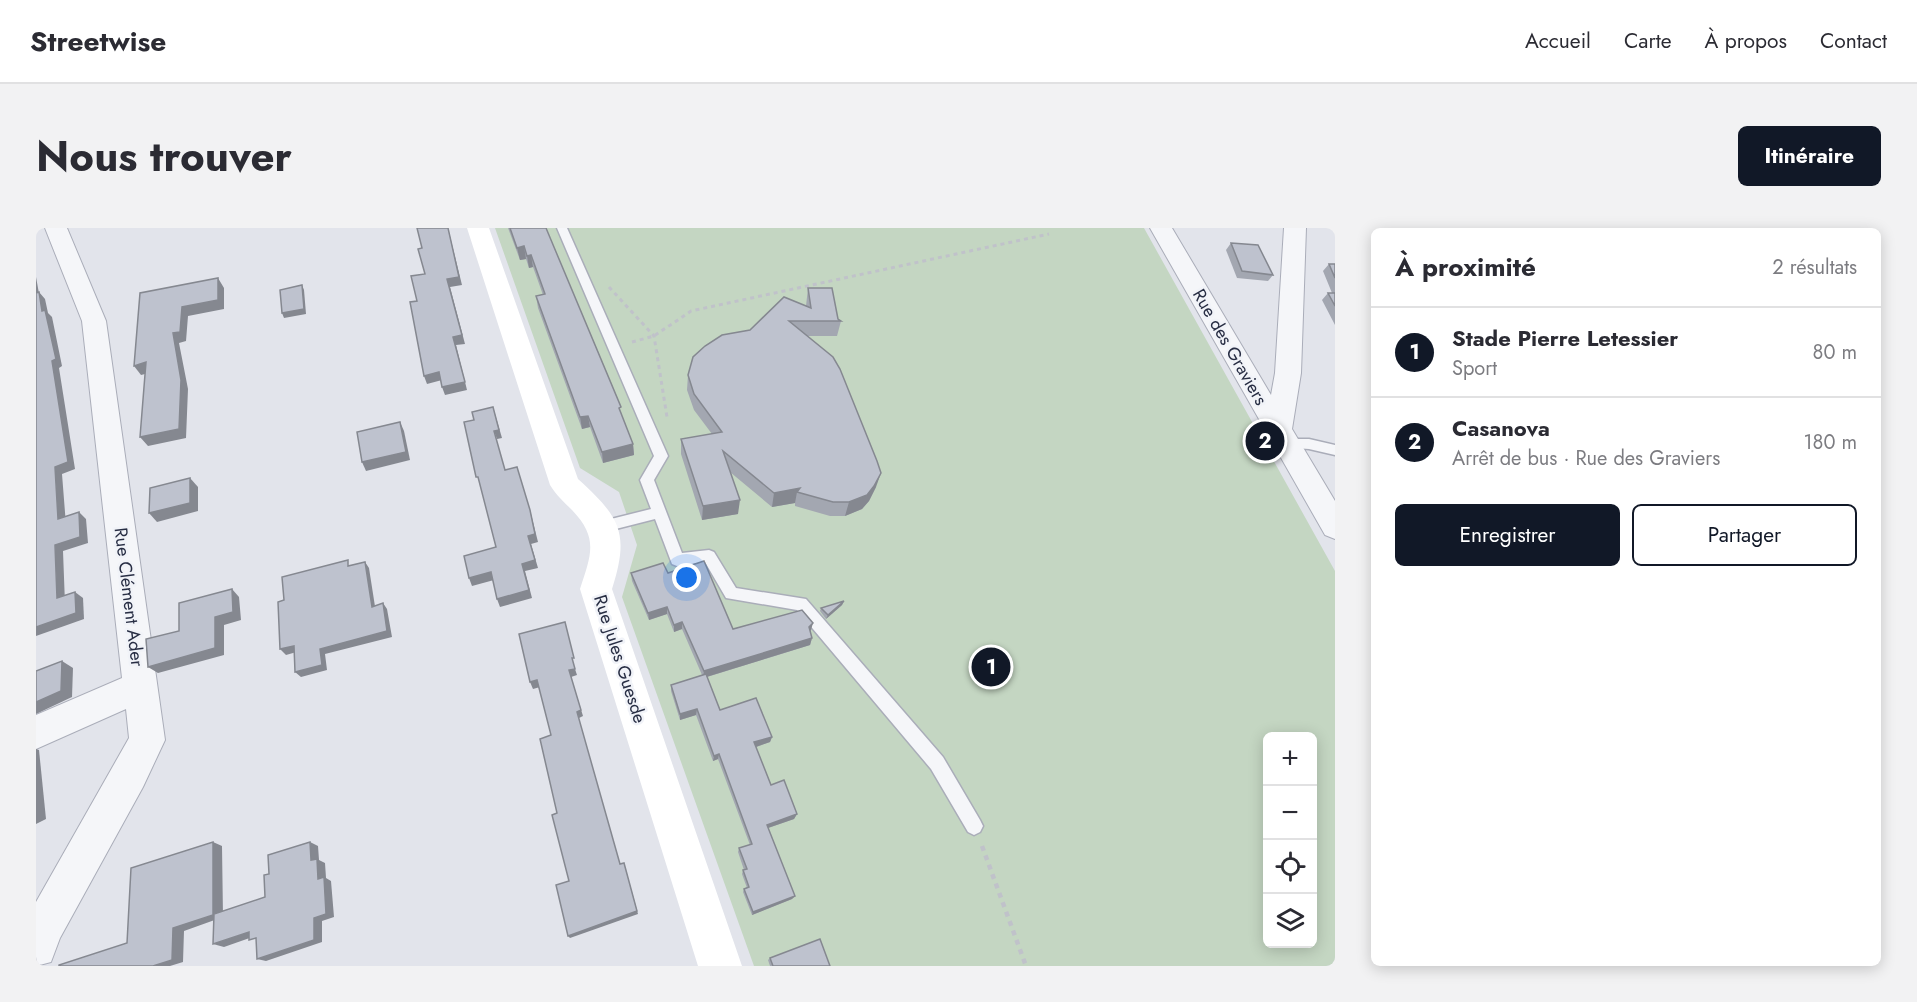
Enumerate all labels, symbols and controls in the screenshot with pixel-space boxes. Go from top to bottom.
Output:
text: Streetwise [30,21,166,62]
text: Accueil [1525,26,1591,56]
text: Carte [1624,26,1672,56]
text: À propos [1705,26,1787,56]
text: Contact [1820,26,1887,56]
text: Nous trouver [36,126,292,187]
button: Itinéraire [1738,126,1881,186]
text: À proximité [1395,248,1536,286]
text: 2 résultats [1772,253,1857,282]
street label: Rue des Graviers [1186,284,1274,410]
text: Stade Pierre Letessier [1452,322,1678,354]
text: 1 [1409,338,1420,367]
text: 80 m [1812,338,1857,367]
text: Sport [1452,354,1497,383]
text: Casanova [1452,412,1550,444]
pin: 2 [1246,418,1284,464]
text: 2 [1408,428,1421,457]
text: 180 m [1803,428,1857,457]
text: Arrêt de bus · Rue des Graviers [1452,444,1720,473]
button: Enregistrer [1395,504,1620,566]
button: Partager [1632,504,1857,566]
street label: Rue Clément Ader [108,526,151,669]
your location [672,563,701,592]
street label: Rue Jules Guesde [587,591,653,727]
pin: 1 [972,644,1010,690]
map controls [1263,732,1317,948]
button: + [1263,732,1317,786]
button: − [1263,786,1317,840]
button: locate [1263,840,1317,894]
button: layers [1263,894,1317,948]

